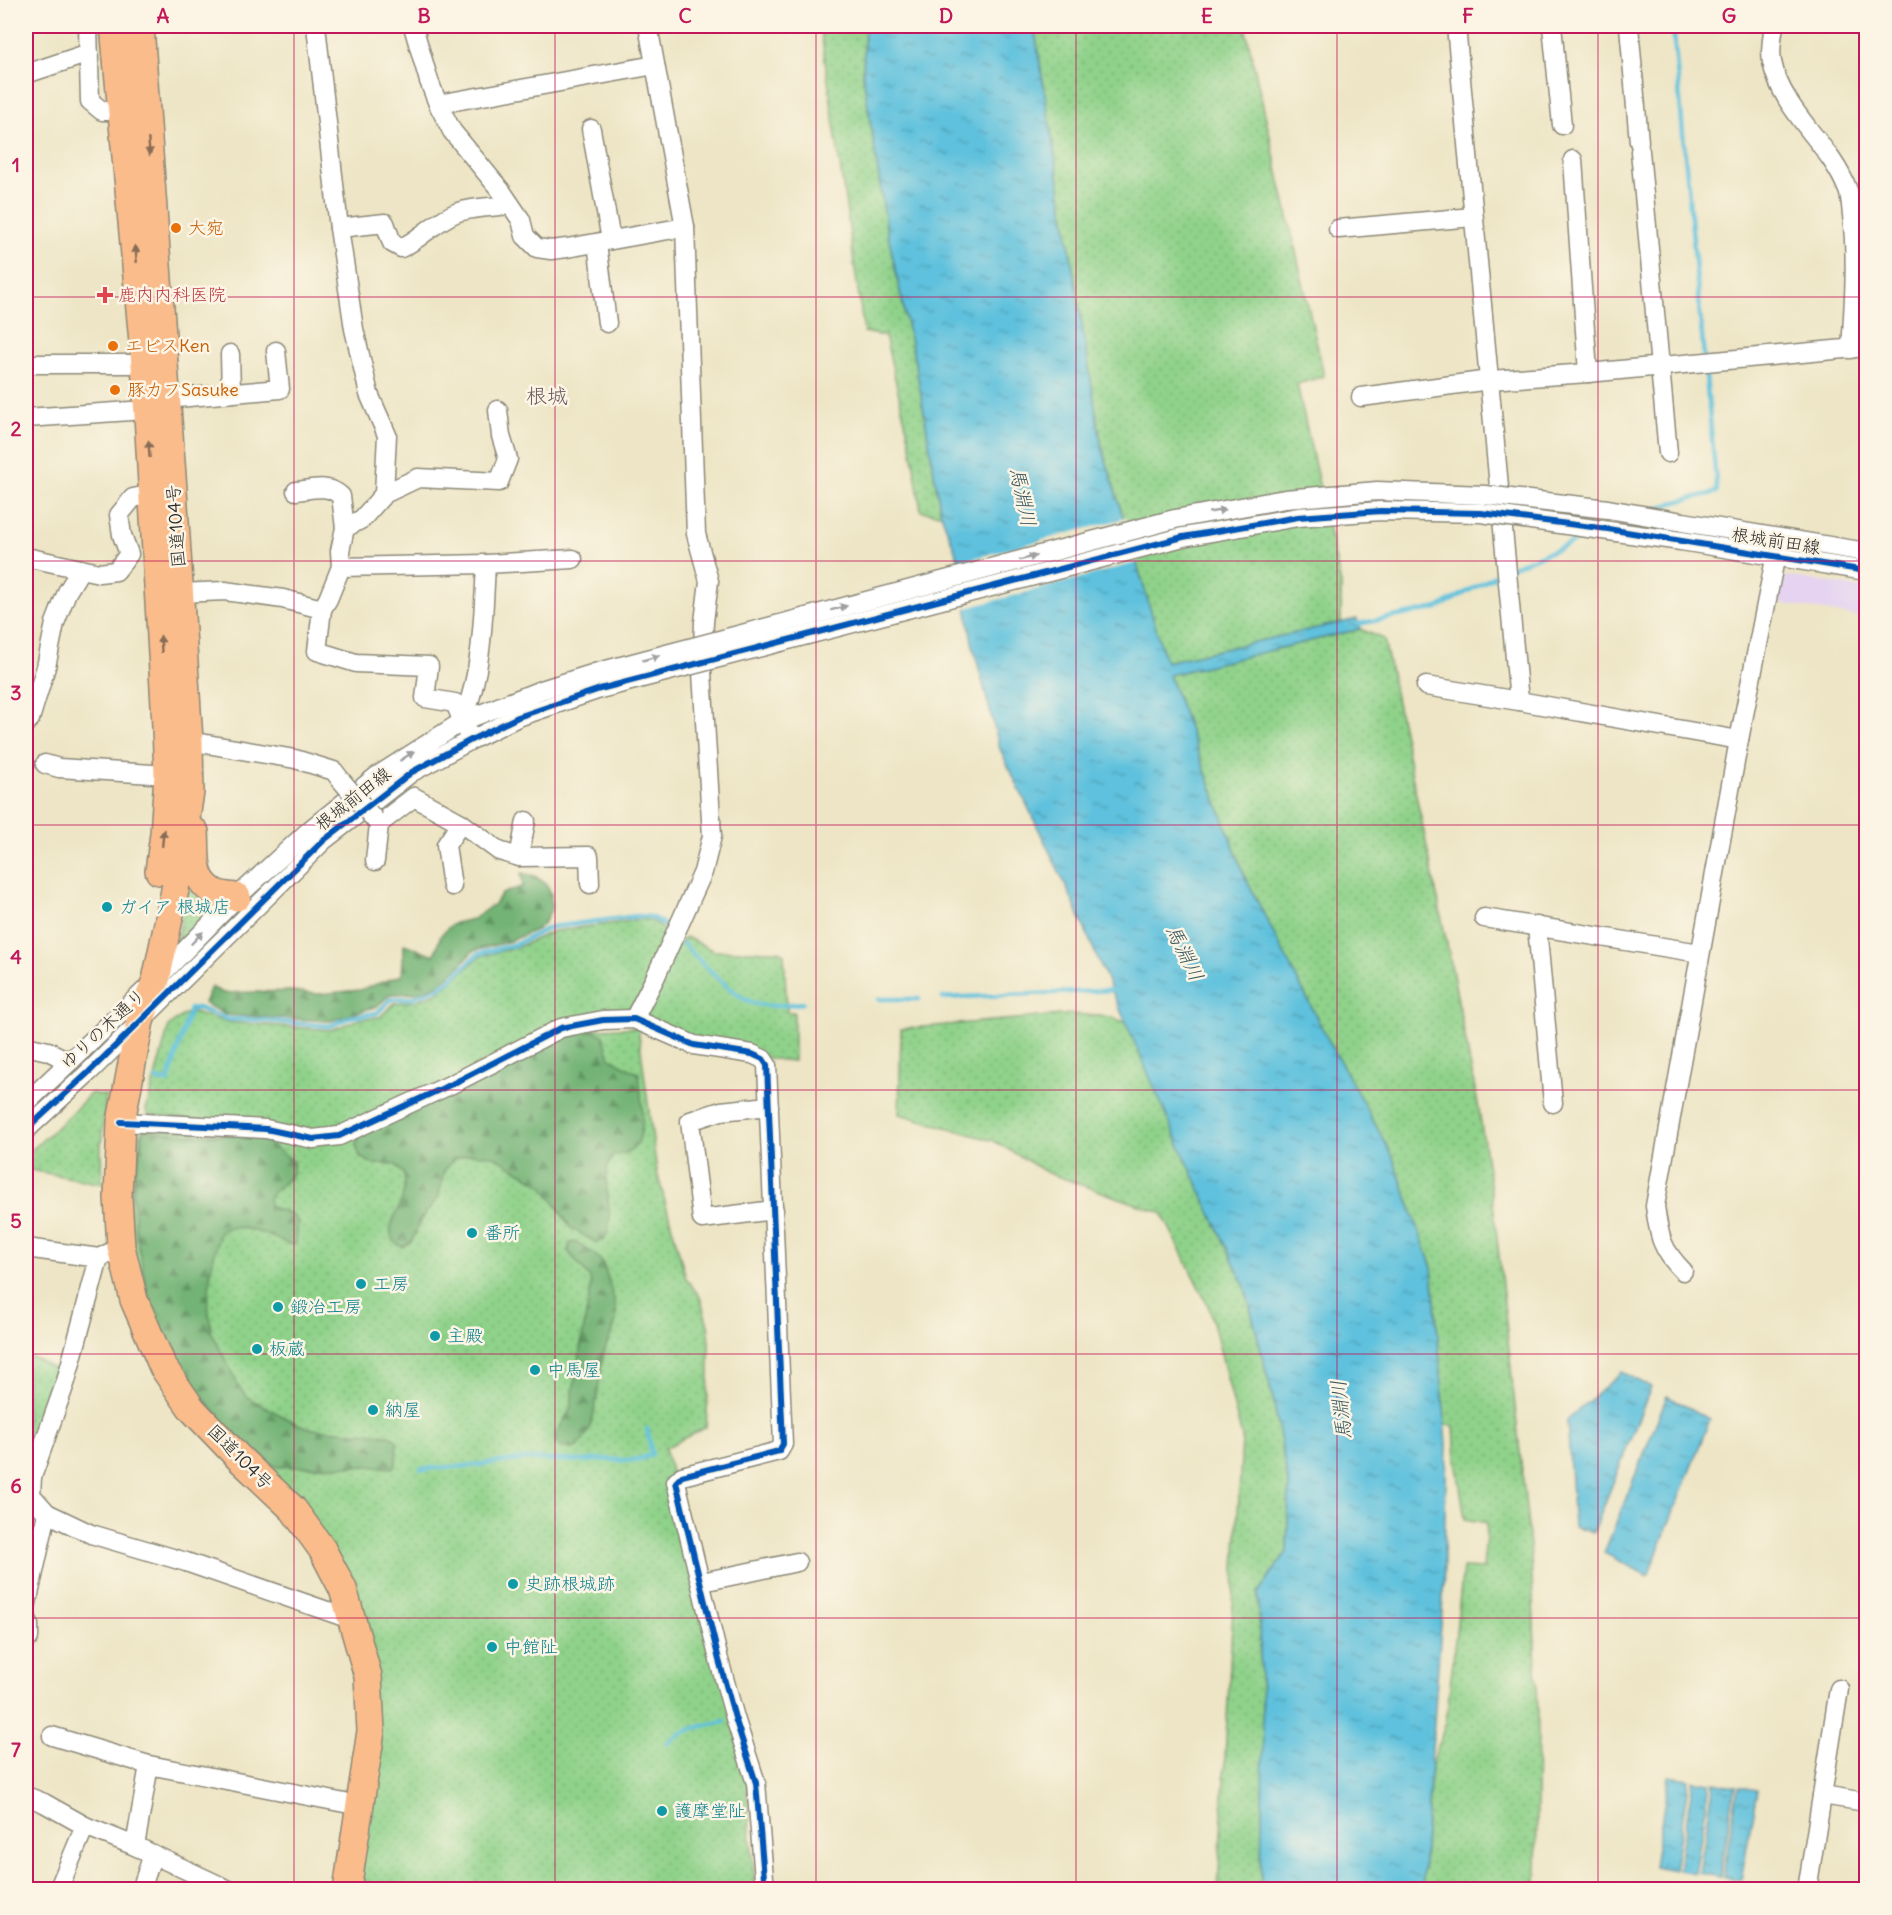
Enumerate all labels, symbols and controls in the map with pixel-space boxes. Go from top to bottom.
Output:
text: A [157,3,170,28]
text: B [417,3,431,28]
text: C [678,3,692,28]
text: D [939,3,953,28]
text: E [1201,3,1213,28]
text: F [1462,3,1474,28]
text: G [1722,3,1736,28]
one-way arrow [144,137,154,156]
text: 1 [12,152,20,177]
place label: 大宛 [188,216,224,239]
marker: 大宛 [169,221,183,235]
one-way arrow [131,245,141,264]
place label: 鹿内内科医院 [118,283,226,306]
marker: 鹿内内科医院 [96,286,114,304]
place label: エビスKen [125,334,210,357]
marker: エビスKen [106,339,120,353]
place label: 豚カフSasuke [127,378,239,401]
district label: 根城 [526,382,568,409]
marker: 豚カフSasuke [108,383,122,397]
text: 2 [11,416,22,441]
one-way arrow [144,439,154,458]
water label: 馬淵川 [1005,465,1042,529]
street label: 国道104号 [161,484,190,568]
one-way arrow [1208,506,1227,515]
street label: 根城前田線 [1730,522,1822,559]
one-way arrow [1019,553,1037,563]
one-way arrow [830,602,848,612]
one-way arrow [157,634,166,653]
one-way arrow [642,653,660,662]
text: 3 [10,680,22,705]
one-way arrow [399,751,416,762]
street label: 根城前田線 [310,762,395,835]
one-way arrow [159,829,168,848]
place label: ガイア 根城店 [119,895,231,918]
marker: ガイア 根城店 [100,900,114,914]
water label: 馬淵川 [1161,920,1210,985]
one-way arrow [189,932,203,946]
text: 4 [10,944,22,969]
street label: ゆりの木通り [55,983,150,1074]
text: 5 [10,1208,22,1233]
place label: 番所 [484,1221,520,1244]
marker: 番所 [465,1226,479,1240]
place label: 工房 [373,1272,409,1295]
marker: 工房 [354,1277,368,1291]
place label: 鍛冶工房 [290,1295,362,1318]
marker: 鍛冶工房 [271,1300,285,1314]
place label: 主殿 [447,1324,483,1347]
marker: 主殿 [428,1329,442,1343]
place label: 板蔵 [269,1337,305,1360]
marker: 板蔵 [250,1342,264,1356]
place label: 中馬屋 [547,1358,601,1381]
marker: 中馬屋 [528,1363,542,1377]
water label: 馬淵川 [1325,1379,1356,1441]
place label: 納屋 [385,1398,421,1421]
marker: 納屋 [366,1403,380,1417]
street label: 国道104号 [203,1419,278,1494]
text: 6 [10,1473,22,1498]
place label: 史跡根城跡 [525,1572,615,1595]
marker: 史跡根城跡 [506,1577,520,1591]
place label: 中館阯 [504,1635,558,1658]
marker: 中館阯 [485,1640,499,1654]
text: 7 [11,1737,21,1762]
place label: 護摩堂阯 [674,1799,746,1822]
marker: 護摩堂阯 [655,1804,669,1818]

